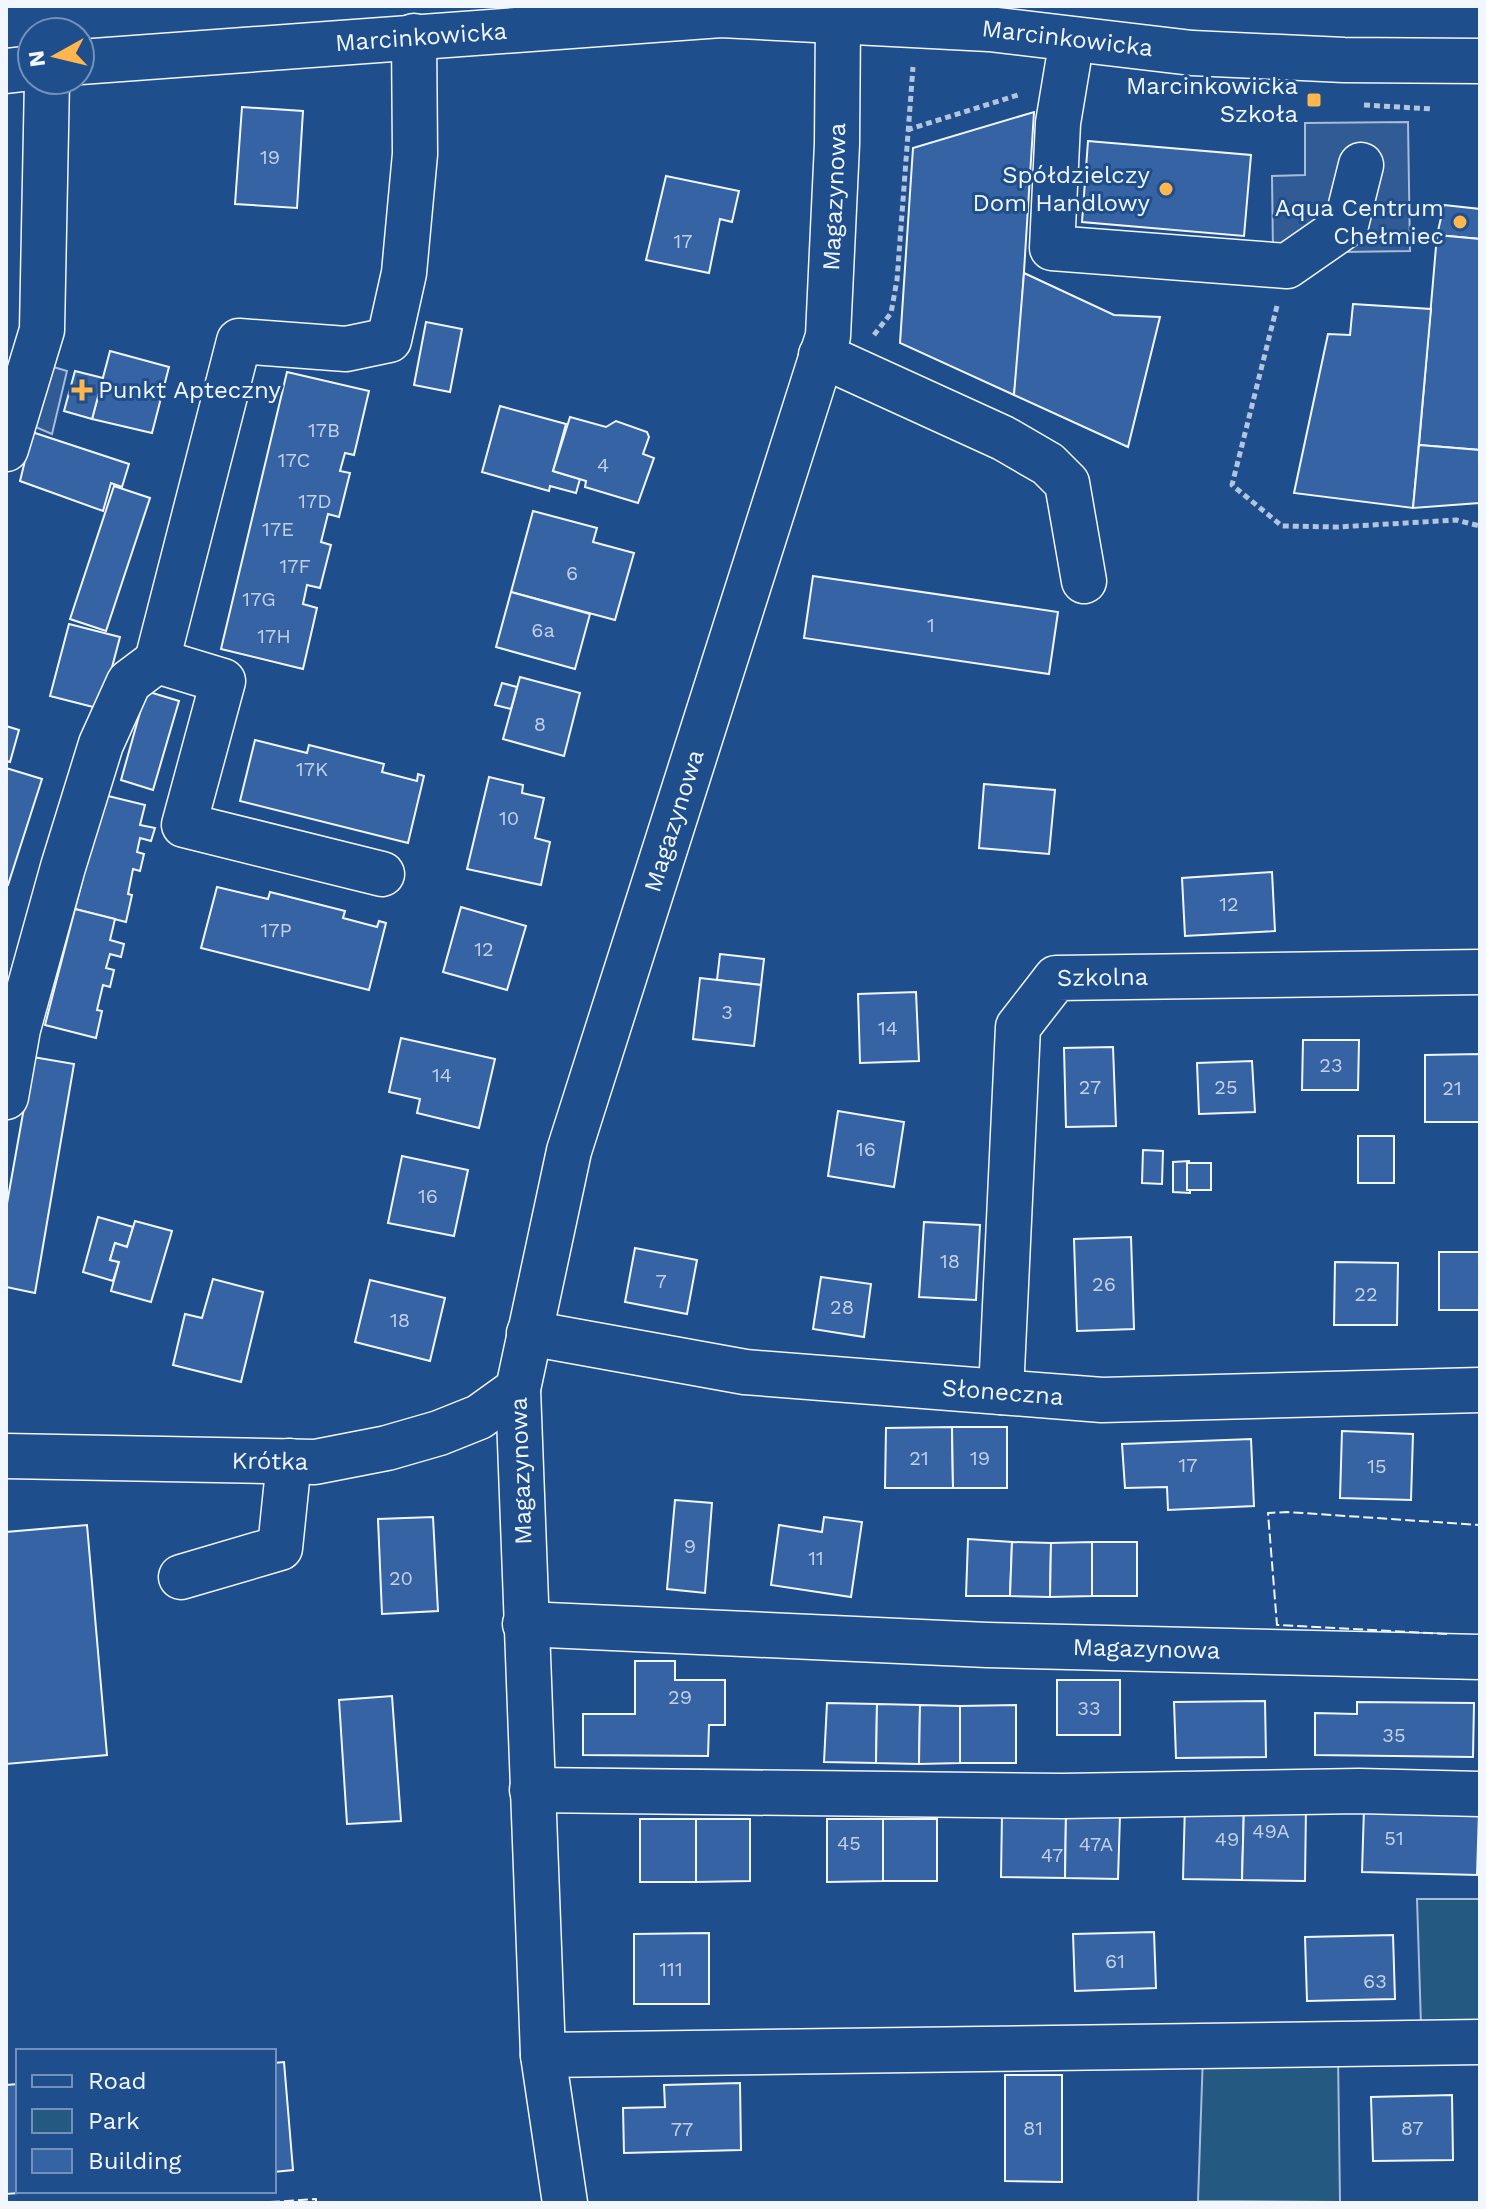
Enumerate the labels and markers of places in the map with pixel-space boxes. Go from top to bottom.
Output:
place label: Marcinkowicka Szkoła [1126,72,1298,128]
marker: Marcinkowicka Szkoła [1305,91,1323,109]
place label: Spółdzielczy Dom Handlowy [972,161,1151,217]
marker: Spółdzielczy Dom Handlowy [1157,180,1175,198]
place label: Aqua Centrum Chełmiec [1275,194,1444,250]
marker: Aqua Centrum Chełmiec [1451,213,1469,231]
place label: Punkt Apteczny [98,376,282,404]
marker: Punkt Apteczny [73,381,91,399]

